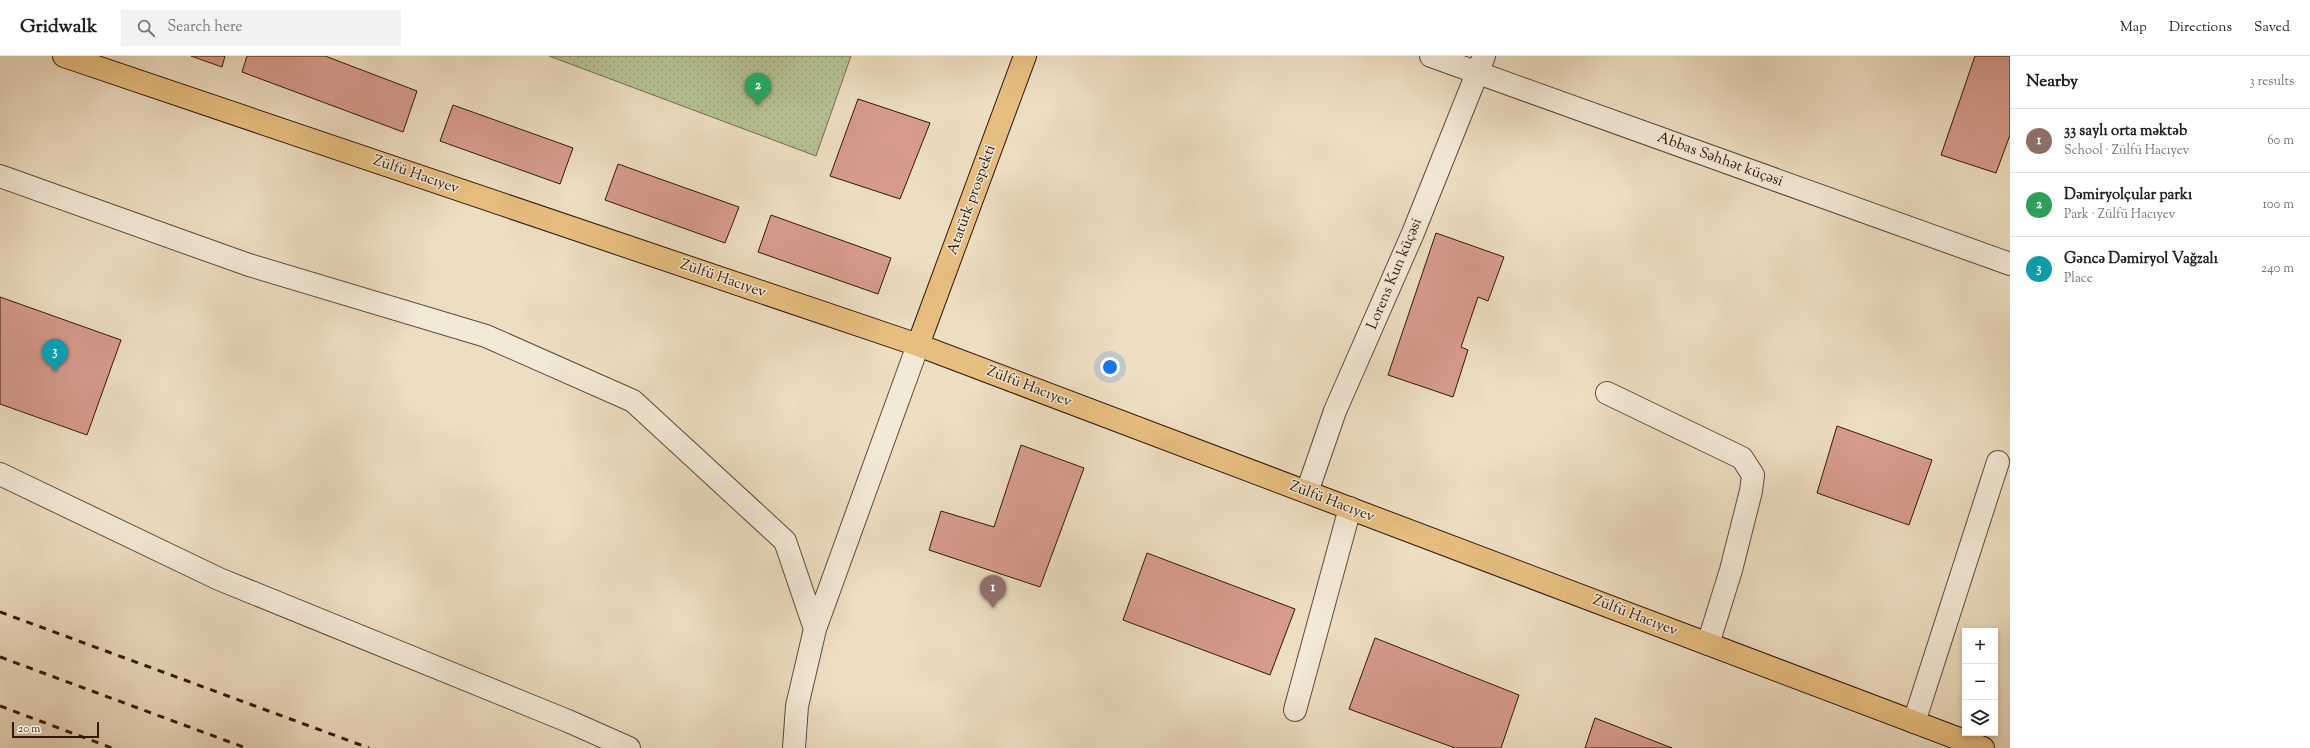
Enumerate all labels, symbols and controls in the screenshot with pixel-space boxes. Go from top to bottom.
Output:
search box [121,10,401,46]
text: Gridwalk [20,14,97,41]
icon: search [135,17,157,39]
text: Search here [167,17,243,38]
text: Map [2120,18,2147,38]
text: Directions [2169,18,2232,38]
text: Saved [2254,18,2290,38]
text: Nearby [2026,70,2078,94]
pin: 2 [745,73,771,106]
text: 3 results [2249,73,2294,91]
text: 33 saylı orta məktəb [2064,121,2187,142]
street label: Abbas Səhhət küçəsi [1654,127,1786,193]
text: 1 [2037,132,2041,150]
text: 60 m [2267,132,2294,150]
street label: Atatürk prospekti [942,142,1002,258]
text: School · Zülfü Hacıyev [2064,142,2189,160]
street label: Zülfü Hacıyev [370,150,462,200]
text: Dəmiryolçular parkı [2064,185,2192,206]
text: 2 [2036,196,2042,214]
text: 100 m [2262,196,2294,214]
text: Park · Zülfü Hacıyev [2064,206,2175,224]
street label: Lorens Kun küçəsi [1362,215,1428,333]
text: Gəncə Dəmiryol Vağzalı [2064,249,2218,270]
street label: Zülfü Hacıyev [677,254,769,304]
text: 3 [2036,260,2042,278]
text: 240 m [2261,260,2294,278]
text: Place [2064,270,2093,288]
pin: 3 [42,339,68,372]
your location [1100,357,1120,377]
street label: Zülfü Hacıyev [983,361,1075,413]
street label: Zülfü Hacıyev [1286,476,1378,528]
pin: 1 [980,575,1006,608]
street label: Zülfü Hacıyev [1589,590,1681,642]
map controls [1962,628,1998,736]
button: + [1962,628,1998,664]
button: − [1962,664,1998,700]
button: layers [1962,700,1998,736]
scale bar [12,720,99,739]
text: 20 m [18,721,40,737]

